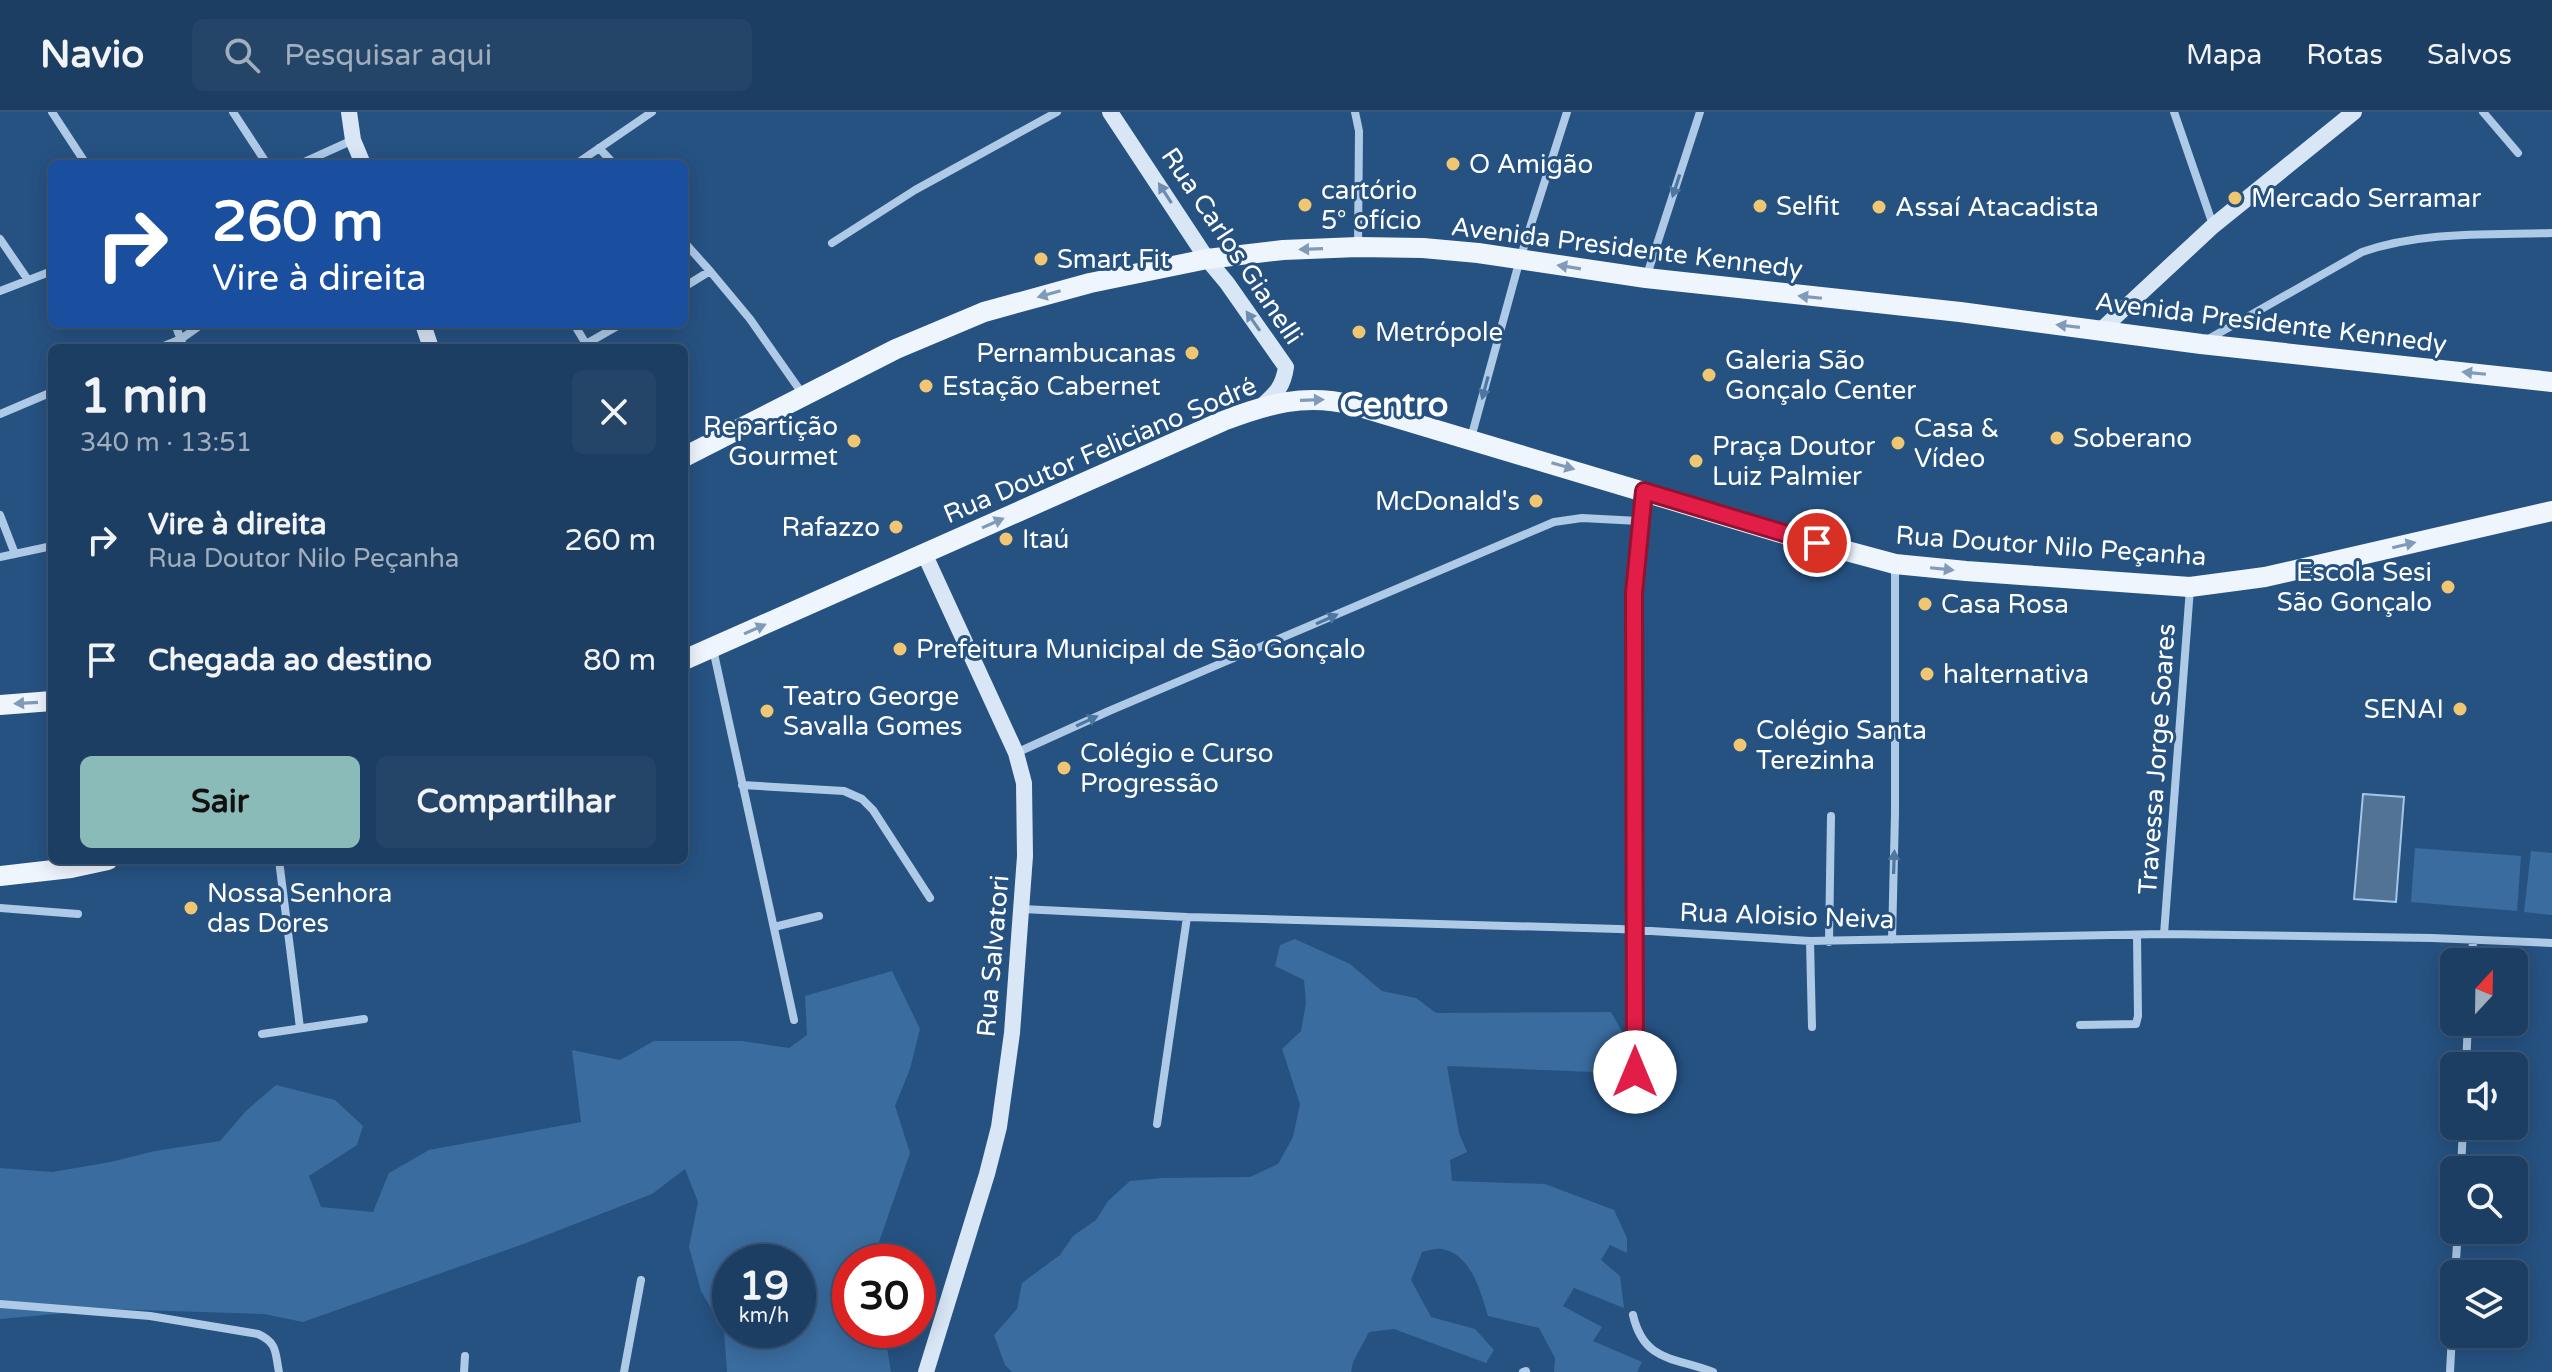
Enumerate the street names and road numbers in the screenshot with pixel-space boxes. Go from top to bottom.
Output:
street label: Rua Carlos Gianelli [1155,142,1309,350]
street label: Avenida Presidente Kennedy [1449,211,1805,285]
street label: Avenida Presidente Kennedy [2093,286,2449,360]
street label: Rua Doutor Feliciano Sodré [939,370,1261,530]
street label: Rua Doutor Nilo Peçanha [1895,520,2207,572]
street label: Travessa Jorge Soares [2132,622,2182,896]
street label: Rua Salvatori [970,874,1016,1038]
street label: Rua Aloisio Neiva [1679,897,1895,935]

